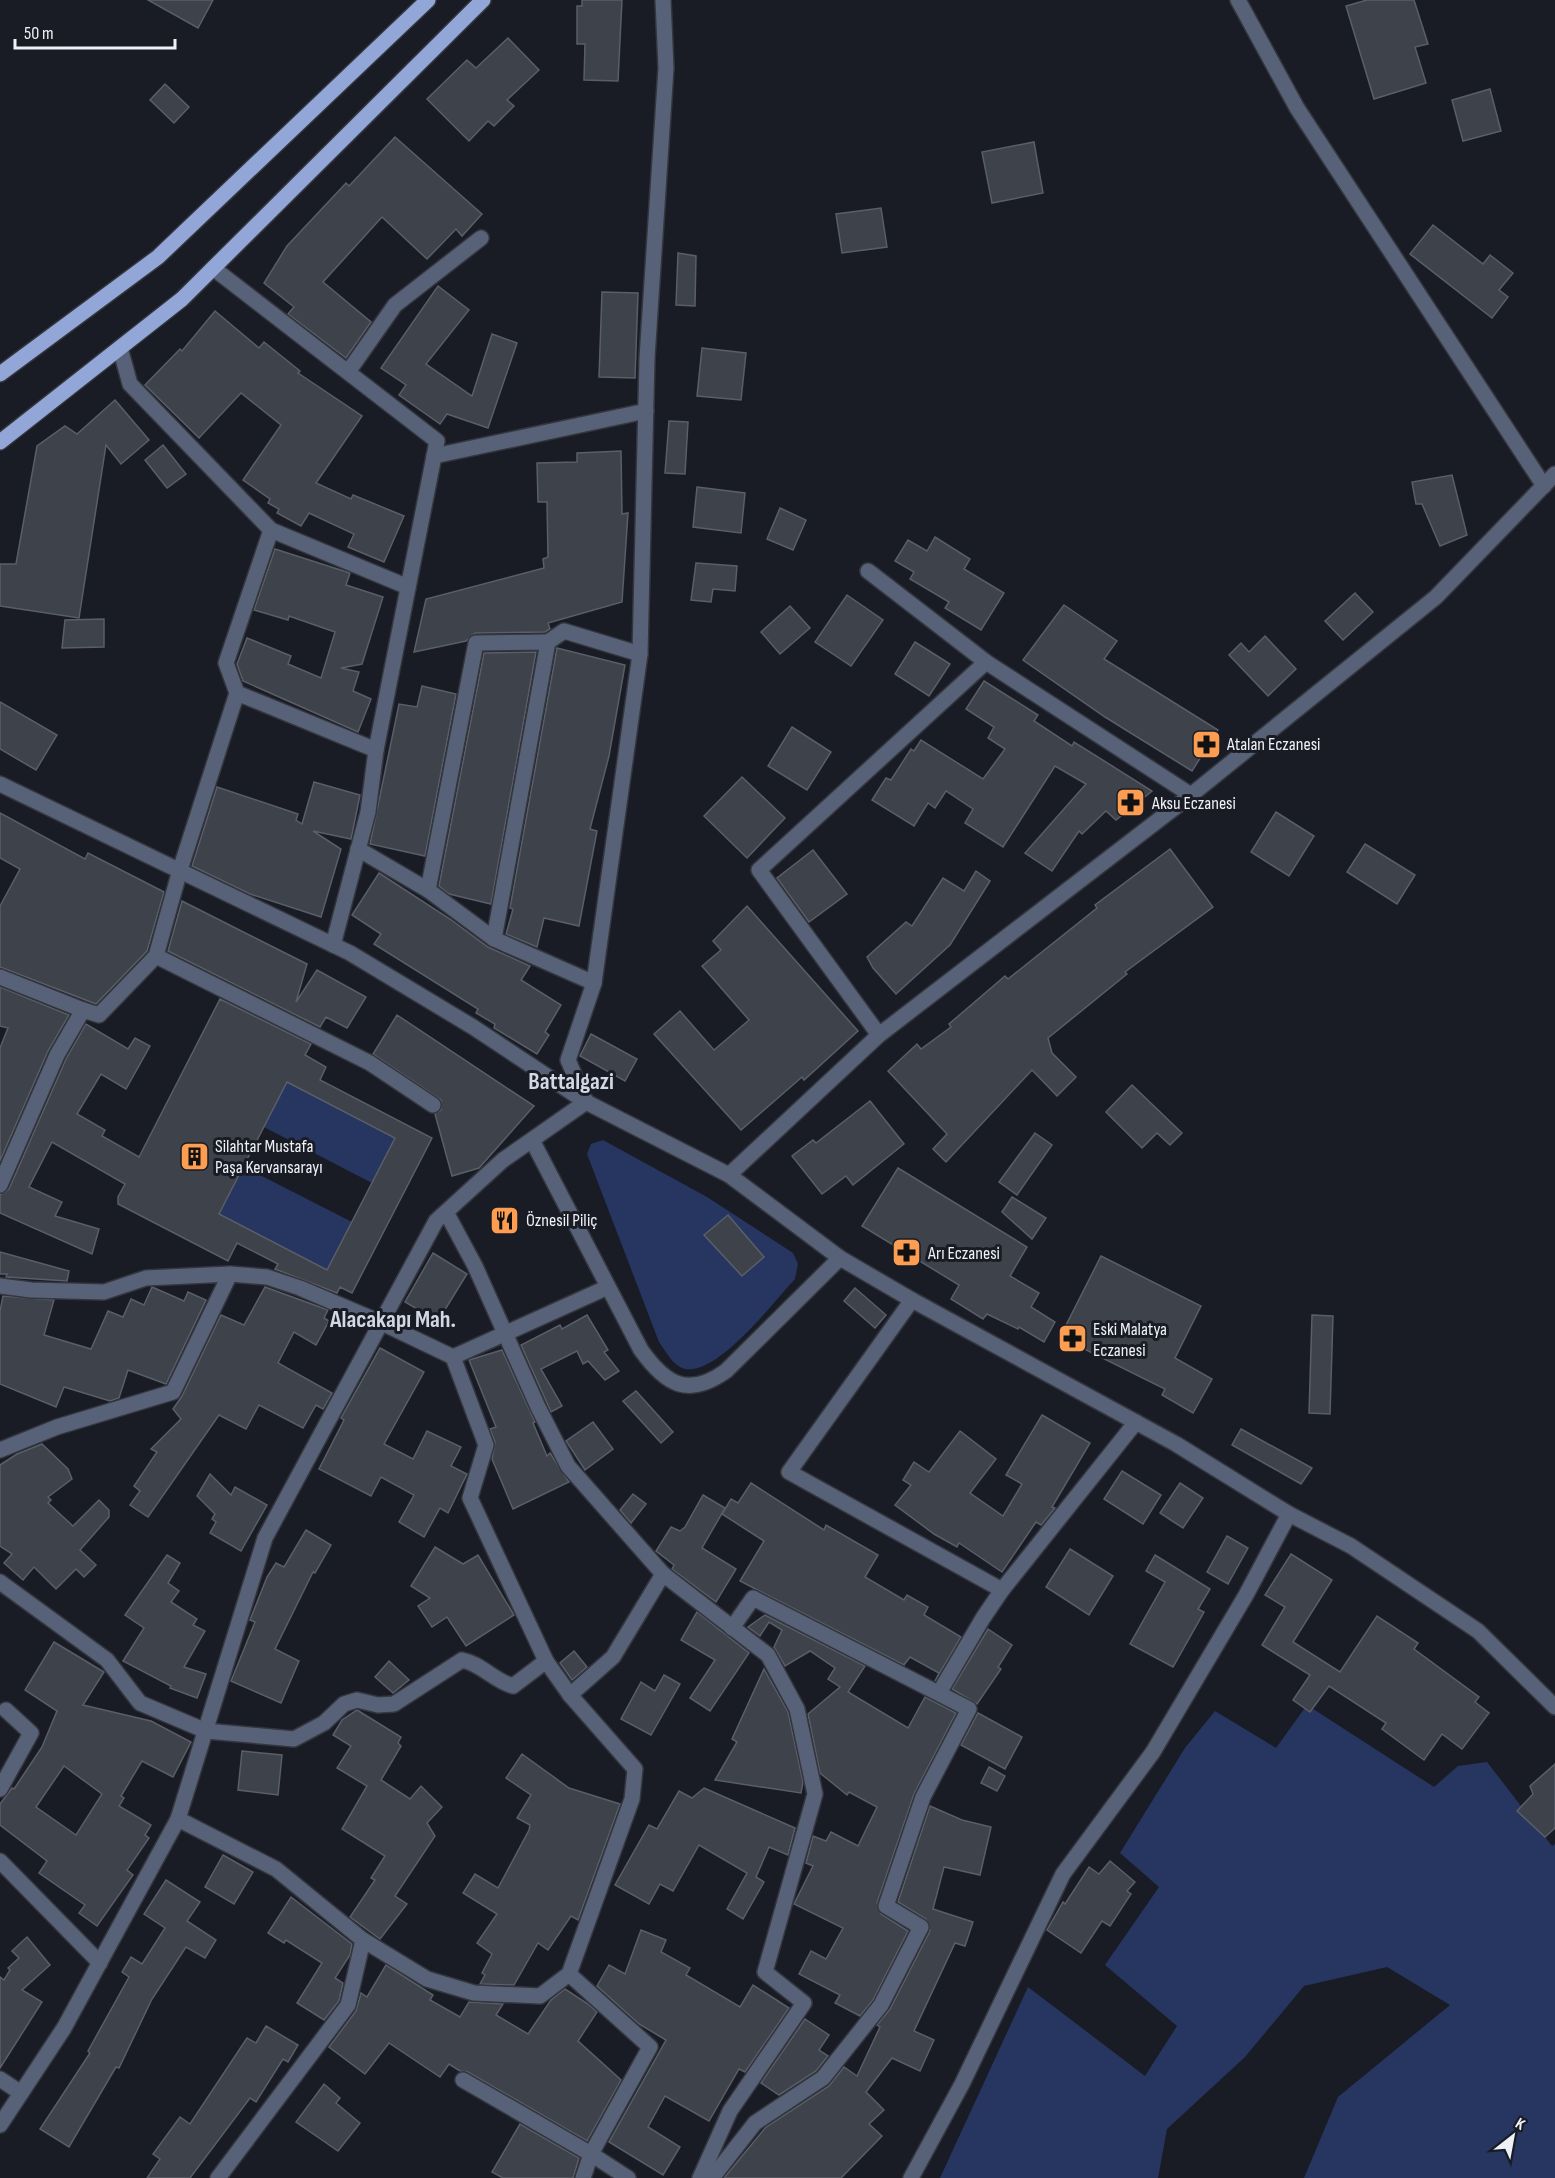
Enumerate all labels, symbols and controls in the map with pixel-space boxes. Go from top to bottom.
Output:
scale bar [15,12,176,50]
text: 50 m [24,23,54,44]
pharmacy icon: Atalan Eczanesi [1190,728,1222,760]
place label: Atalan Eczanesi [1226,734,1320,755]
pharmacy icon: Aksu Eczanesi [1115,787,1147,819]
place label: Aksu Eczanesi [1151,793,1236,814]
district label: Battalgazi [528,1067,614,1096]
place label: Silahtar Mustafa Paşa Kervansarayı [215,1136,322,1178]
building icon: Silahtar Mustafa Paşa Kervansarayı [178,1140,210,1172]
restaurant icon: Öznesil Piliç [489,1204,521,1236]
place label: Öznesil Piliç [526,1210,598,1231]
pharmacy icon: Arı Eczanesi [891,1237,923,1269]
place label: Arı Eczanesi [927,1243,1000,1264]
district label: Alacakapı Mah. [329,1305,456,1334]
place label: Eski Malatya Eczanesi [1093,1319,1167,1361]
pharmacy icon: Eski Malatya Eczanesi [1056,1323,1088,1355]
north arrow [1483,2106,1543,2166]
text: K [1512,2114,1528,2135]

